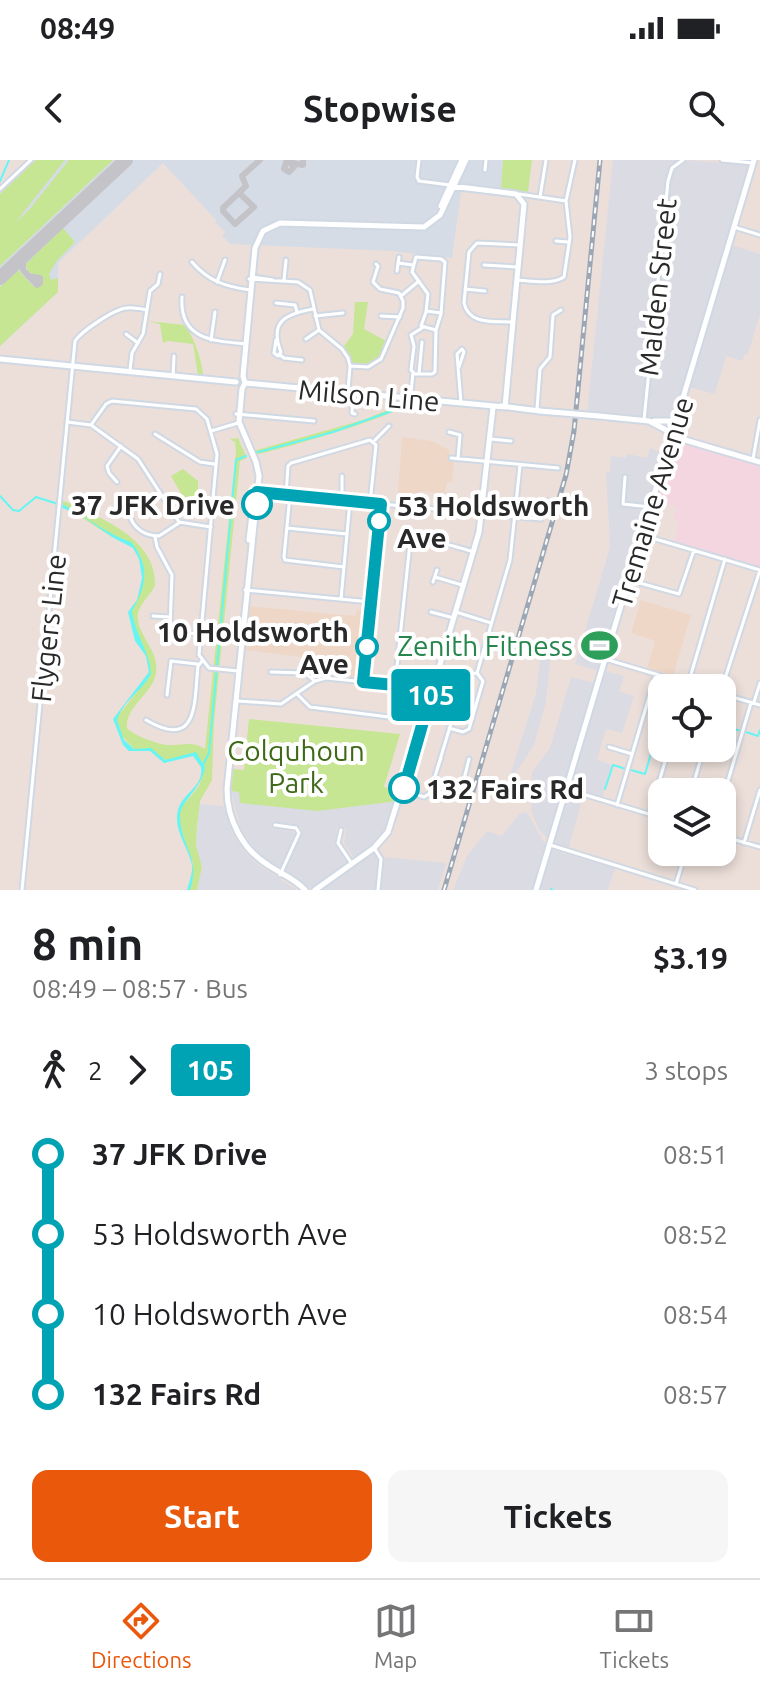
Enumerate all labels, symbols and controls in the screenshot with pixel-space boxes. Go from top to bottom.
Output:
text: 08:49 [40,11,115,45]
icon: back [32,86,76,130]
icon: search [684,86,728,130]
text: Stopwise [303,88,457,129]
street label: Malden Street [632,197,682,377]
street label: Milson Line [297,373,441,417]
street label: Tremaine Avenue [605,393,699,611]
place label: 37 JFK Drive [71,489,235,520]
marker: 37 JFK Drive [242,489,272,519]
place label: 53 Holdsworth Ave [397,490,589,553]
marker: 53 Holdsworth Ave [368,510,390,532]
street label: Flygers Line [25,552,71,704]
place label: 10 Holdsworth Ave [157,616,349,679]
sports icon: Zenith Fitness [580,626,618,664]
place label: Zenith Fitness [397,630,573,661]
marker: 10 Holdsworth Ave [356,636,378,658]
line badge: 105 [385,669,477,721]
map controls [648,674,736,866]
button: locate [648,674,736,762]
text: 105 [407,679,455,710]
park label: Colquhoun Park [227,735,365,798]
marker: 132 Fairs Rd [389,773,419,803]
place label: 132 Fairs Rd [426,773,584,804]
button: layers [648,778,736,866]
text: 8 min [32,919,143,968]
text: $3.19 [653,941,728,975]
text: 08:49 – 08:57 · Bus [32,974,248,1003]
icon: walk [32,1048,76,1092]
icon: forward [115,1048,159,1092]
text: 105 [187,1054,234,1085]
text: 2 [88,1056,103,1085]
text: 3 stops [644,1056,728,1085]
text: 37 JFK Drive [92,1137,268,1171]
text: 08:51 [663,1140,728,1169]
text: 53 Holdsworth Ave [92,1217,348,1251]
text: 08:52 [663,1220,728,1249]
text: 10 Holdsworth Ave [92,1297,348,1331]
text: 08:54 [663,1300,728,1329]
text: 132 Fairs Rd [92,1377,261,1411]
text: 08:57 [663,1380,728,1409]
button: Start [32,1470,372,1562]
button: Tickets [388,1470,728,1562]
tab: Directions [91,1599,192,1672]
tab: Map [374,1599,418,1672]
tab: Tickets [600,1599,669,1672]

